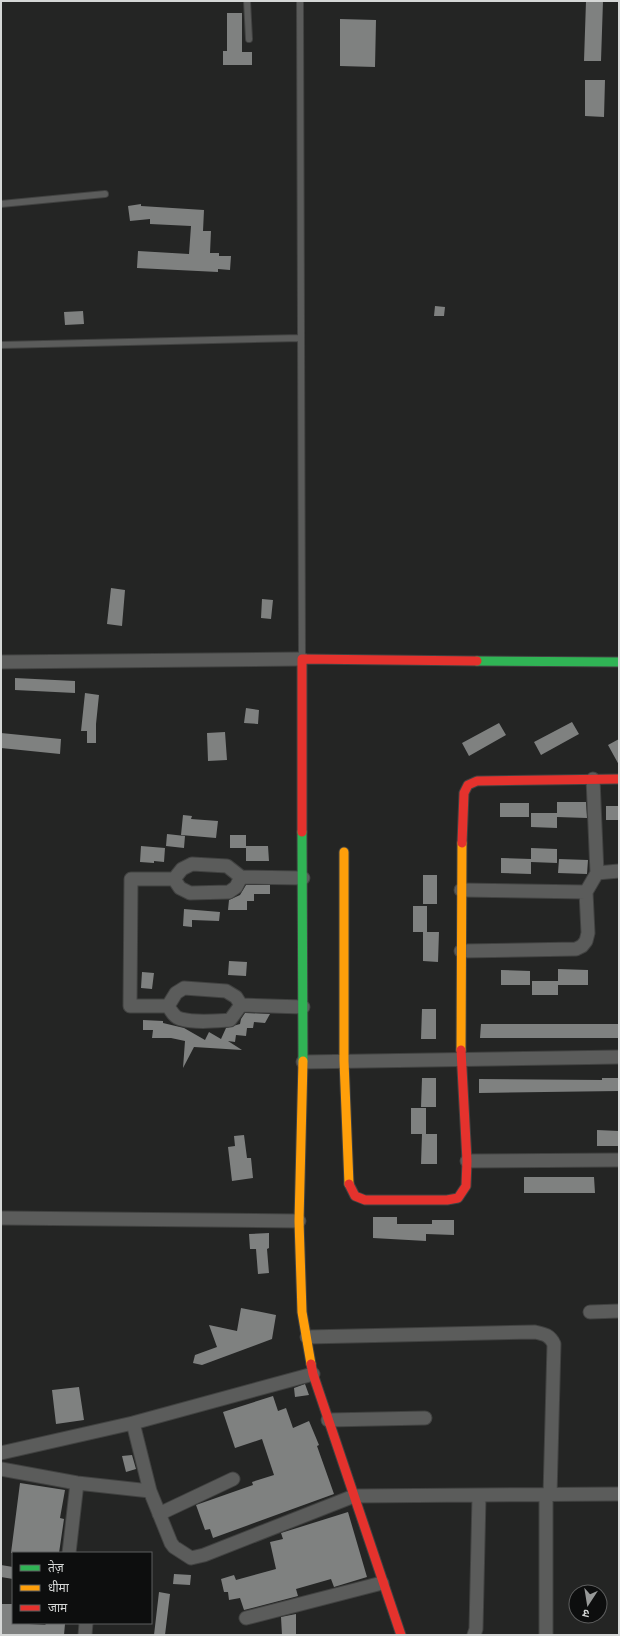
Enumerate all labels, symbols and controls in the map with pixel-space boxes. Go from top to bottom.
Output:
legend [12,1552,152,1624]
text: तेज़ [48,1559,65,1576]
text: धीमा [48,1579,70,1596]
north arrow [568,1584,608,1624]
text: जाम [48,1599,68,1616]
text: उ [581,1606,591,1622]

